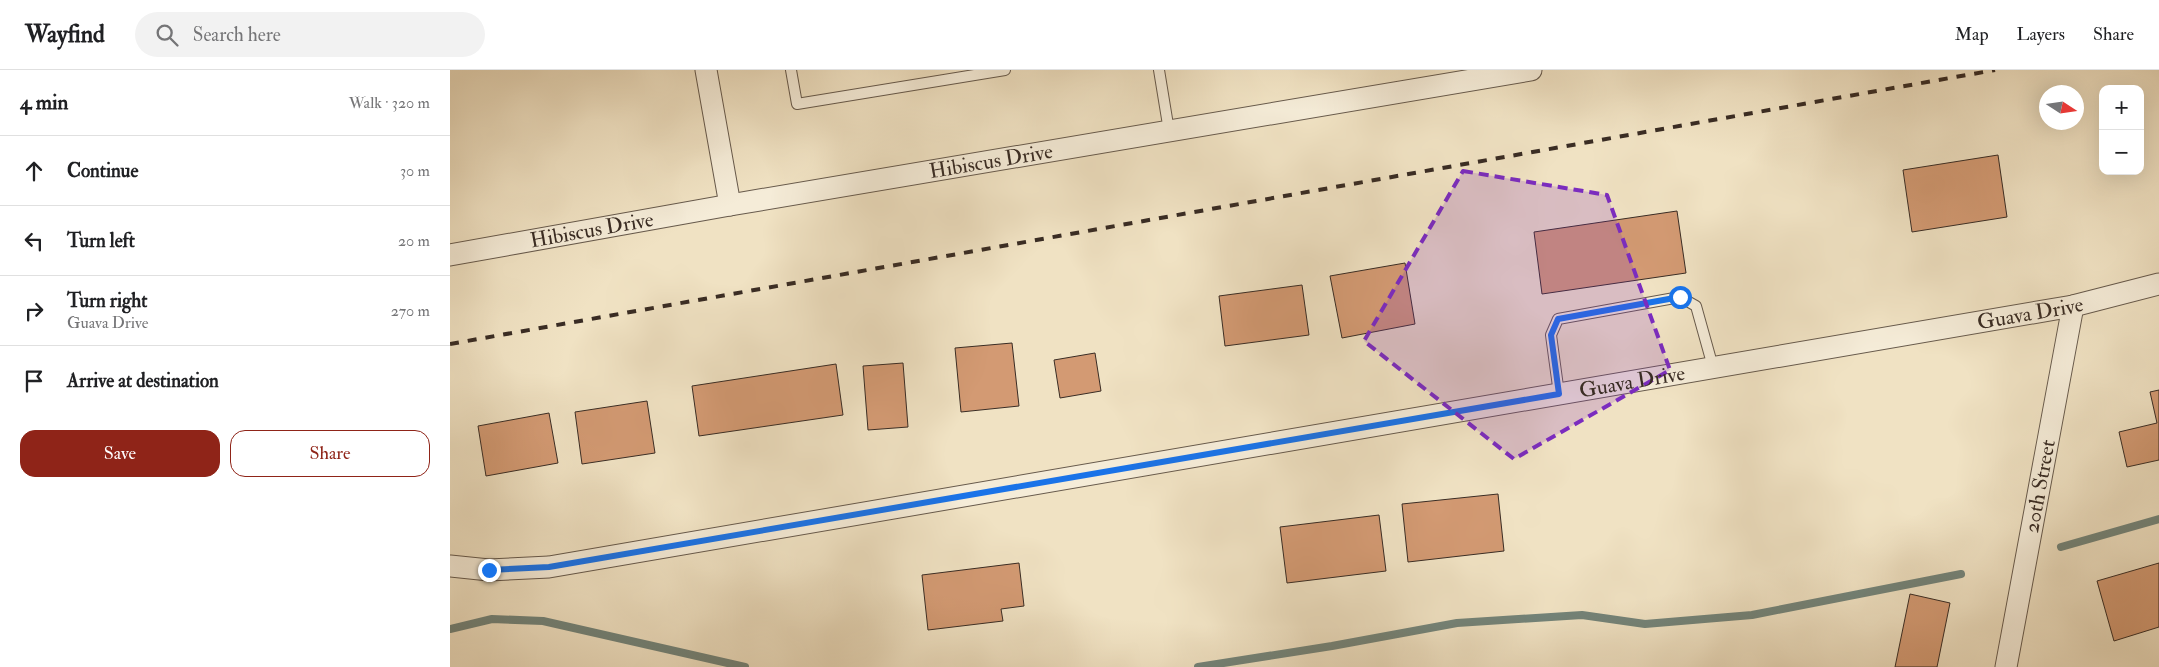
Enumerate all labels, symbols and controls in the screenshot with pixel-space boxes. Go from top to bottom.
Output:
search box [135,12,485,57]
text: Wayfind [25,19,105,50]
icon: search [153,21,181,49]
text: Search here [193,23,281,47]
text: Map [1955,23,1989,46]
text: Layers [2017,23,2065,46]
text: Share [2093,23,2134,46]
north arrow [2039,85,2084,130]
map controls [2099,85,2144,175]
button: + [2099,85,2144,130]
text: 4 min [20,89,68,116]
text: Walk · 320 m [349,93,430,113]
button: − [2099,130,2144,175]
street label: Hibiscus Drive [927,138,1055,185]
icon: ahead [20,157,48,185]
text: Continue [67,159,138,183]
text: 30 m [400,161,430,181]
street label: Hibiscus Drive [528,206,656,254]
icon: left [20,227,48,255]
text: Turn left [67,229,135,253]
text: 20 m [398,231,430,251]
route start [1669,286,1692,309]
text: Turn right [67,289,147,313]
street label: Guava Drive [1975,291,2086,336]
icon: right [20,297,48,325]
text: 270 m [391,301,430,321]
text: Guava Drive [67,313,148,333]
street label: Guava Drive [1577,360,1687,404]
icon: arrive [20,367,48,395]
text: Arrive at destination [67,369,219,393]
button: Save [20,430,220,477]
button: Share [230,430,430,477]
street label: 20th Street [2018,437,2062,535]
route end [478,559,501,582]

